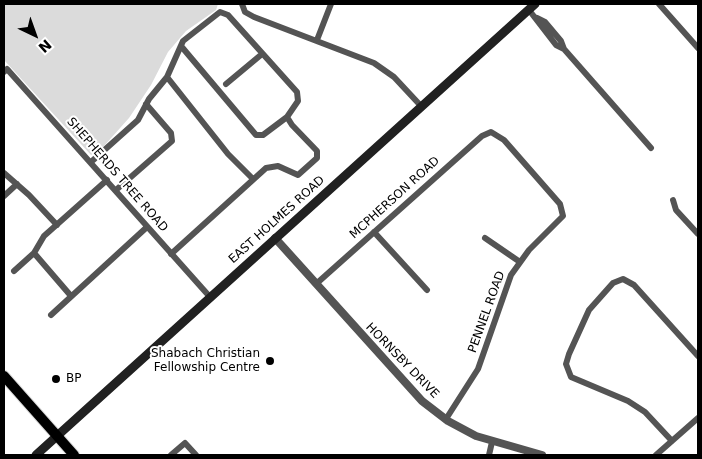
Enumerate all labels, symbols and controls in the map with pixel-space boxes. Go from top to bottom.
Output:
north arrow [10,10,60,60]
text: N [35,36,55,56]
street label: SHEPHERDS TREE ROAD [63,115,171,235]
street label: MCPHERSON ROAD [347,154,443,242]
street label: EAST HOLMES ROAD [226,173,328,267]
street label: PENNEL ROAD [466,269,508,355]
street label: HORNSBY DRIVE [362,320,442,402]
place label: Shabach Christian Fellowship Centre [151,347,260,375]
marker: Shabach Christian Fellowship Centre [264,355,276,367]
place label: BP [66,372,81,386]
marker: BP [50,373,62,385]

